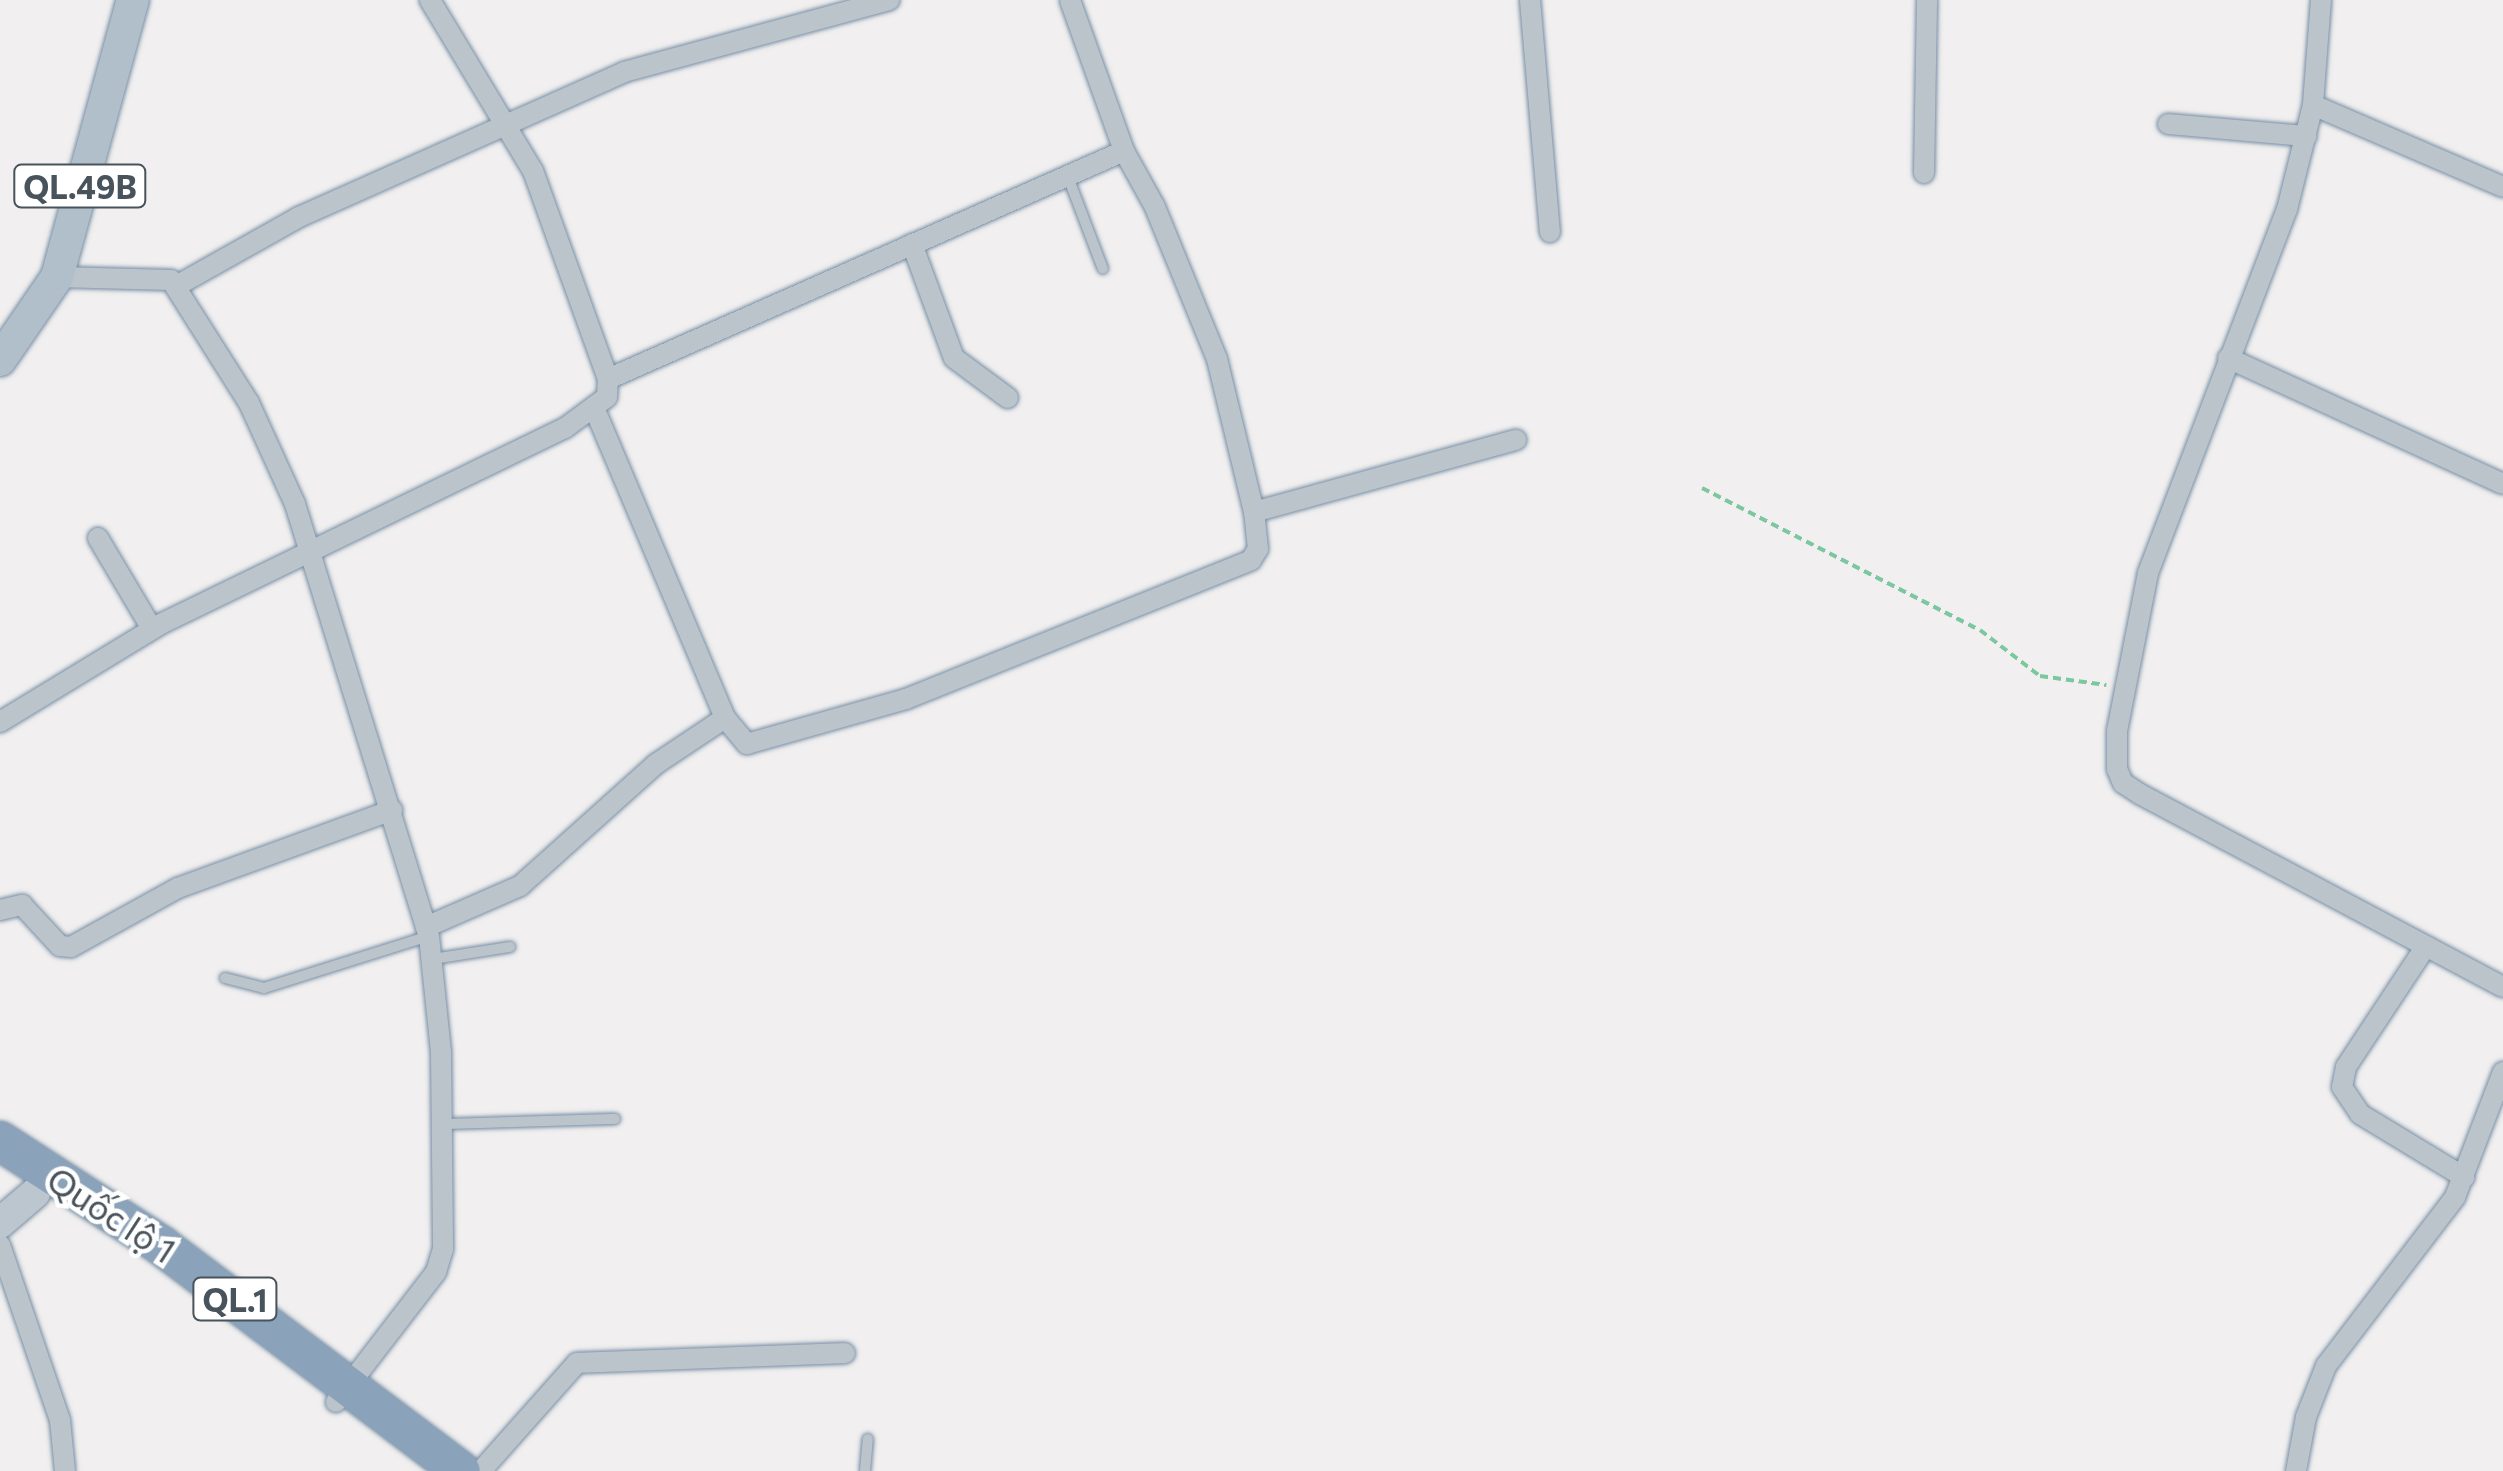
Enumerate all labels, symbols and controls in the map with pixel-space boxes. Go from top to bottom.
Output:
road number: QL.49B [12,159,148,213]
street label: Quốc lộ 1 [40,1157,184,1271]
road number: QL.1 [190,1272,280,1326]

